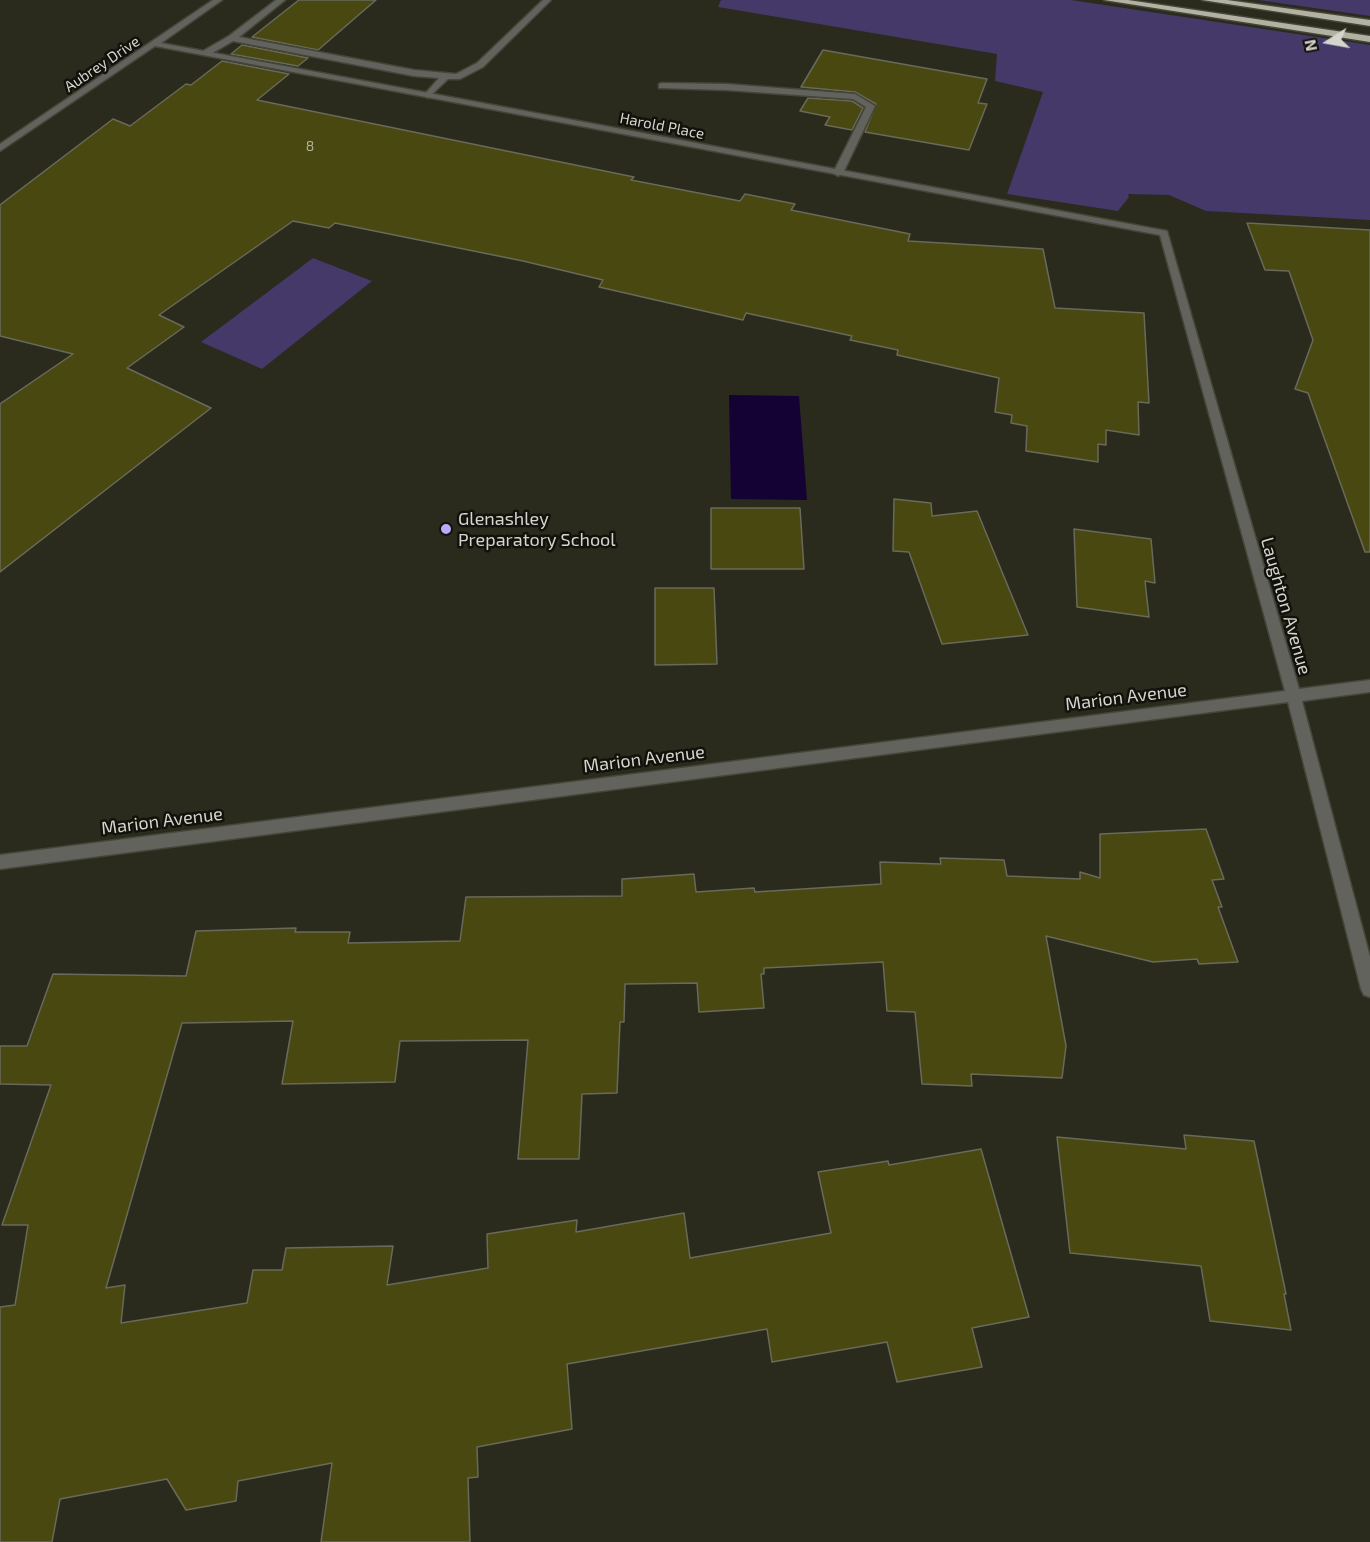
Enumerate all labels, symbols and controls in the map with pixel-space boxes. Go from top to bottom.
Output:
north arrow [1298,12,1358,72]
street label: Aubrey Drive [61,32,143,96]
text: N [1299,38,1320,53]
street label: Harold Place [618,109,706,143]
house number: 8 [306,138,314,154]
place label: Glenashley Preparatory School [458,508,616,550]
marker: Glenashley Preparatory School [439,522,453,536]
street label: Laughton Avenue [1256,535,1316,677]
street label: Marion Avenue [1064,679,1188,715]
street label: Marion Avenue [582,741,706,777]
street label: Marion Avenue [100,803,224,839]

